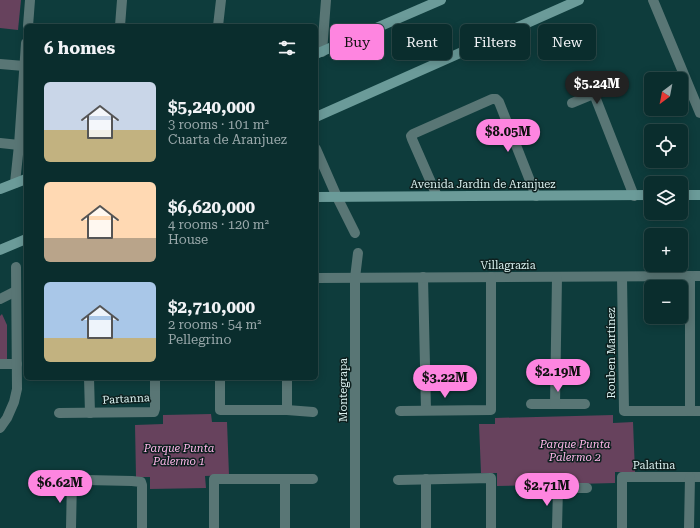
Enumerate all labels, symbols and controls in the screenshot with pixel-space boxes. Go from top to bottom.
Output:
chip: Buy [330,24,384,60]
chip: Rent [392,24,452,60]
chip: Filters [460,24,530,60]
chip: New [538,24,596,60]
icon: filters [276,37,298,59]
text: 6 homes [44,38,115,58]
pin: $5.24M [564,71,630,105]
north arrow [644,72,688,116]
map controls [644,72,688,324]
text: $5.24M [574,76,620,91]
text: $5,240,000 [168,97,255,117]
icon: home [76,98,124,146]
text: 3 rooms · 101 m² [168,117,269,132]
pin: $8.05M [475,119,541,153]
text: $8.05M [485,124,531,139]
button: locate [644,124,688,168]
text: Cuarta de Aranjuez [168,132,287,147]
button: layers [644,176,688,220]
street label: Avenida Jardín de Aranjuez [410,178,556,191]
text: $6,620,000 [168,197,255,217]
icon: home [76,198,124,246]
text: 4 rooms · 120 m² [168,217,269,232]
button: + [644,228,688,272]
text: House [168,232,208,247]
street label: Villagrazia [480,259,536,272]
button: − [644,280,688,324]
text: $2,710,000 [168,297,255,317]
icon: home [76,298,124,346]
street label: Rouben Martínez [605,308,618,399]
text: 2 rooms · 54 m² [168,317,262,332]
text: Pellegrino [168,332,231,347]
street label: Montegrapa [337,358,350,422]
pin: $2.19M [525,359,591,393]
text: $2.19M [535,364,581,379]
pin: $3.22M [412,365,478,399]
text: $3.22M [422,370,468,385]
street label: Partanna [102,391,150,407]
park label: Parque Punta Palermo 2 [539,438,611,464]
park label: Parque Punta Palermo 1 [143,442,215,468]
street label: Palatina [633,459,675,472]
pin: $6.62M [27,470,93,504]
pin: $2.71M [514,473,580,507]
text: $6.62M [37,475,83,490]
text: $2.71M [524,478,570,493]

